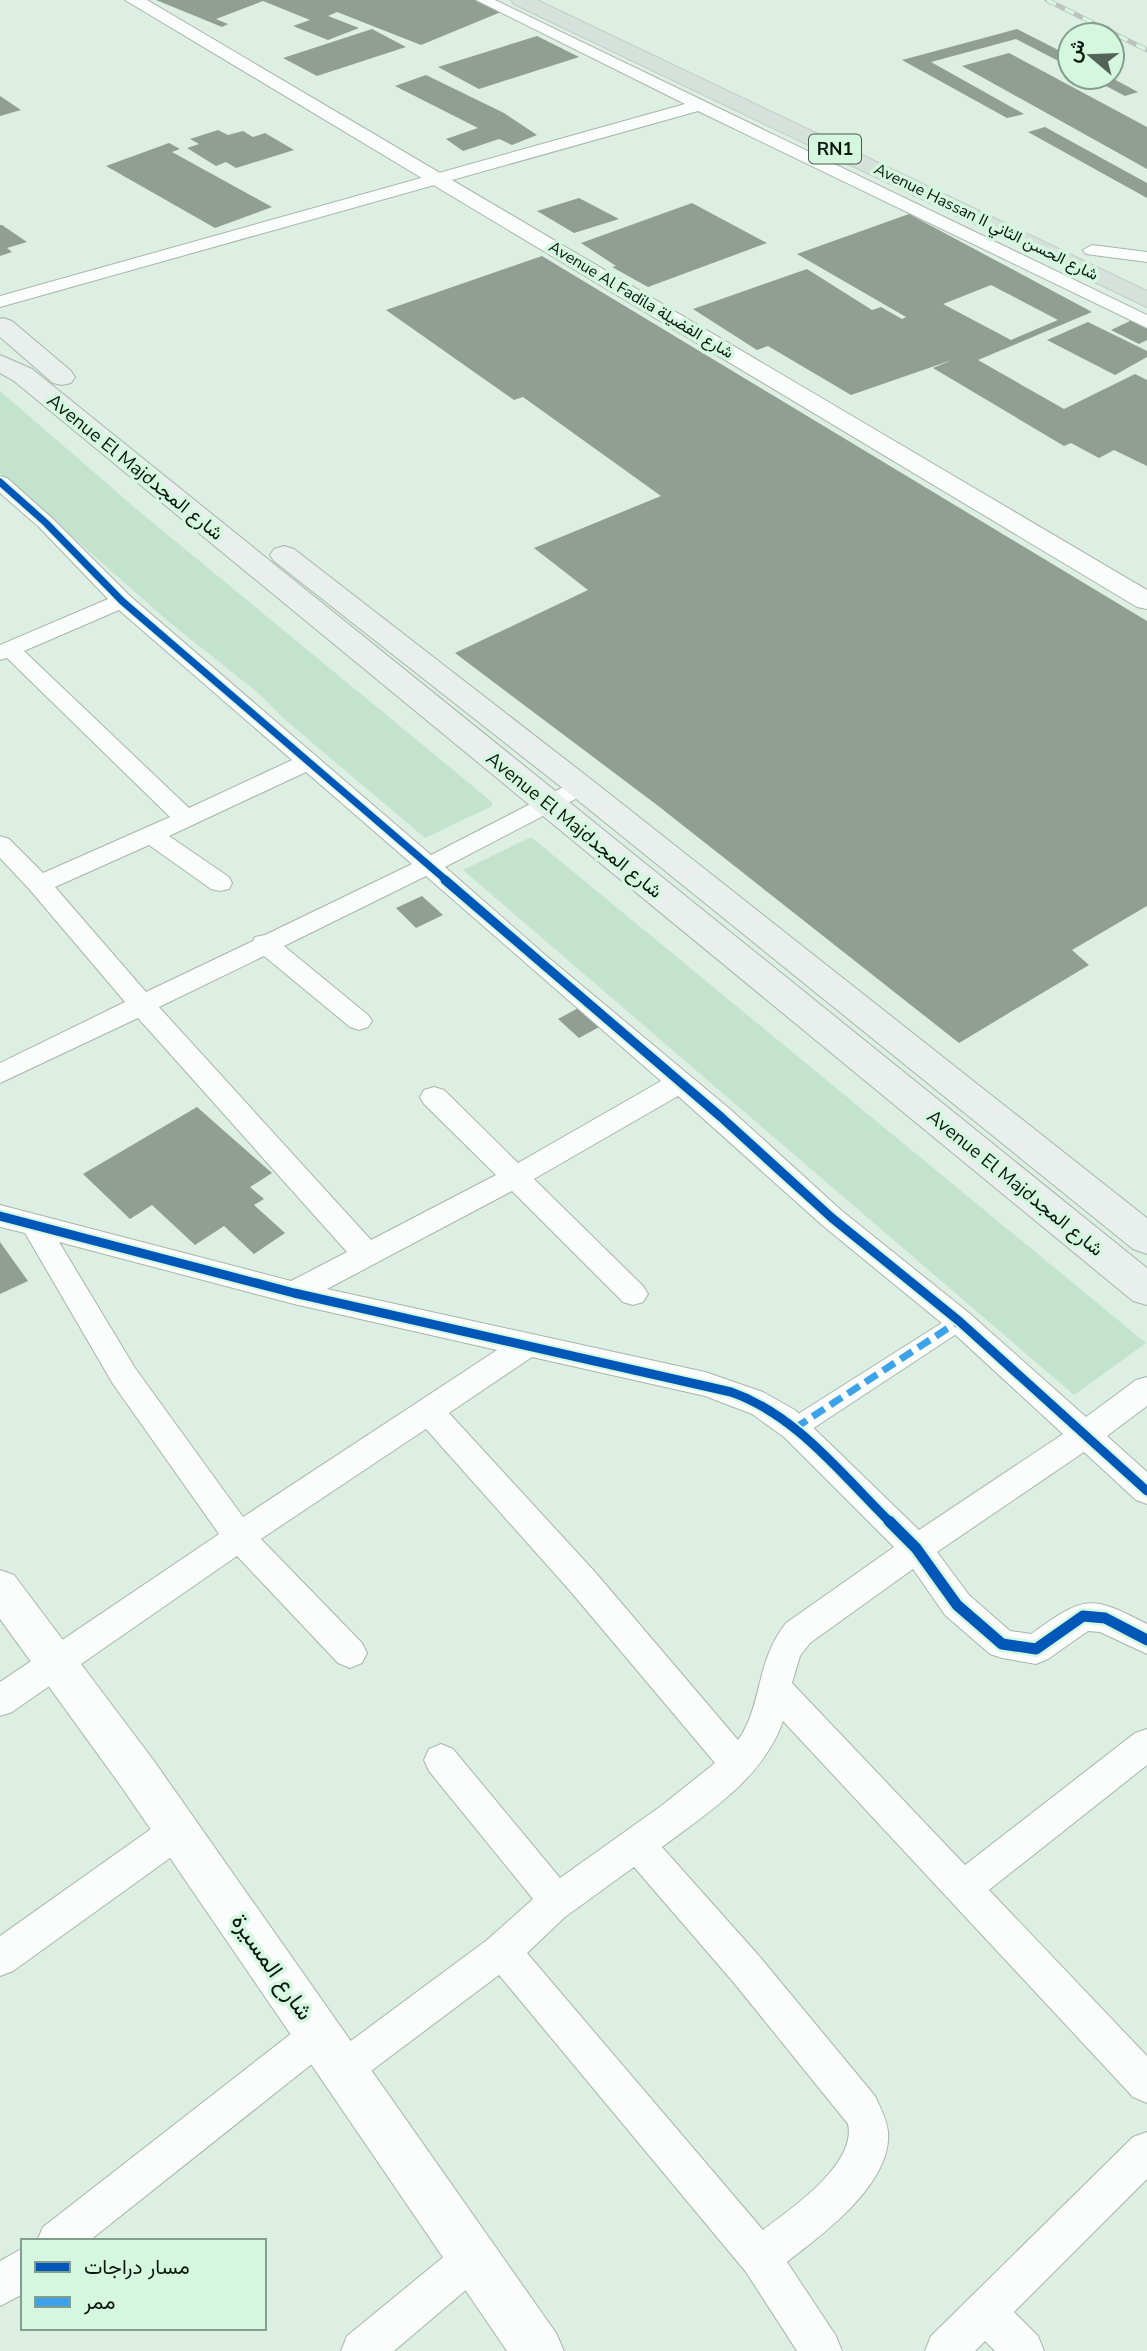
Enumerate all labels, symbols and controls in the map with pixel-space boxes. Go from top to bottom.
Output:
north arrow [1056,21,1126,91]
text: ش [1060,36,1092,66]
road number: RN1 [809,134,861,164]
street label: Avenue Hassan II شارع الحسن الثاني [869,158,1102,288]
street label: Avenue Al Fadila شارع الفضيلة [545,236,737,364]
street label: Avenue El Majdشارع المجد [41,388,229,546]
street label: Avenue El Majdشارع المجد [480,746,668,904]
street label: Avenue El Majdشارع المجد [921,1104,1109,1262]
street label: شارع المسيرة [224,1907,320,2027]
legend [21,2239,266,2330]
text: مسار دراجات [84,2253,190,2281]
text: ممر [83,2288,115,2316]

